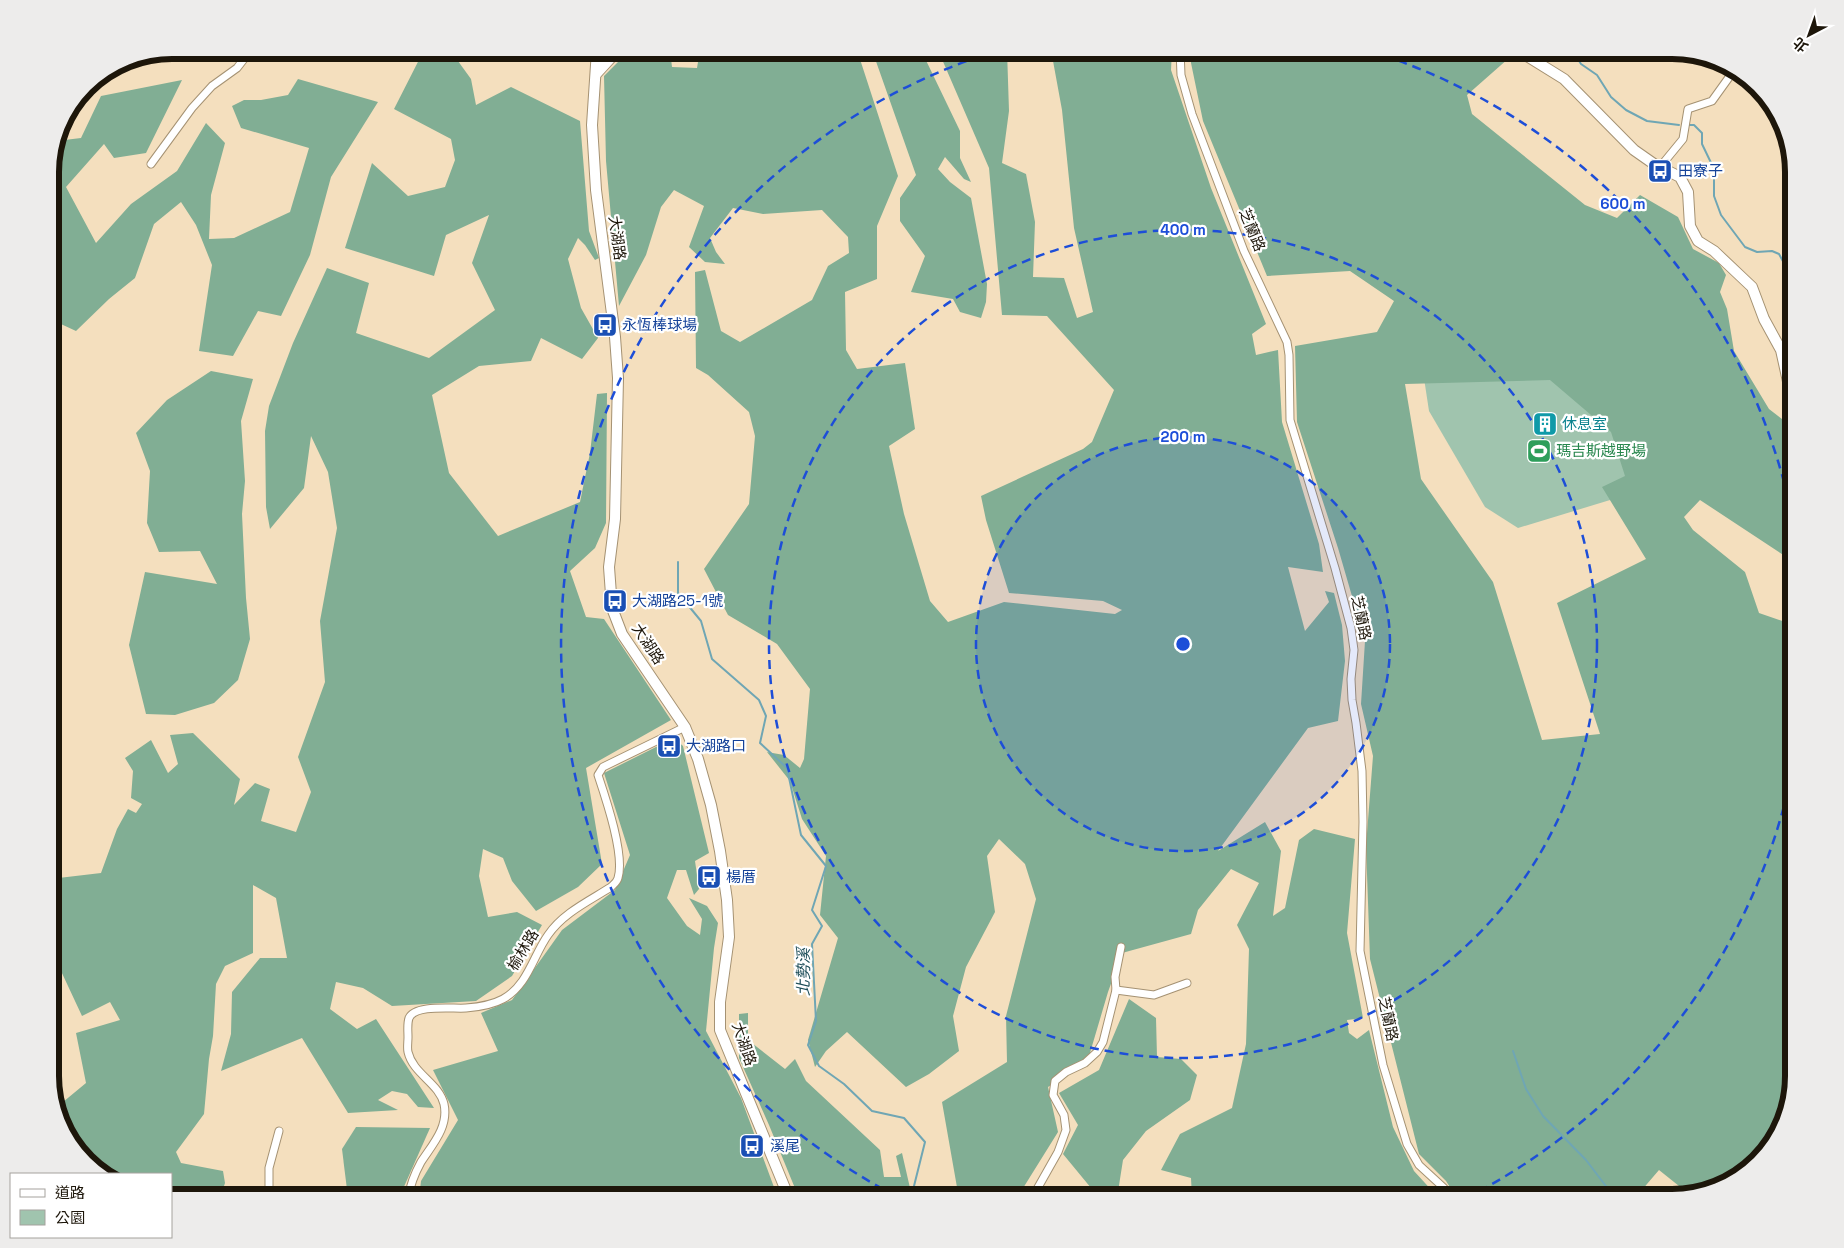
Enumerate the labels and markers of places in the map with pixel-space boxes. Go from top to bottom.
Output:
bus stop icon: 田寮子 [1647,158,1673,184]
place label: 田寮子 [1678,161,1723,180]
bus stop icon: 永恆棒球場 [592,312,618,338]
place label: 永恆棒球場 [622,315,697,334]
building icon: 休息室 [1532,411,1558,437]
place label: 休息室 [1562,414,1607,433]
sports icon: 瑪吉斯越野場 [1526,438,1552,464]
place label: 瑪吉斯越野場 [1556,441,1646,460]
bus stop icon: 大湖路25-1號 [602,588,628,614]
place label: 大湖路25-1號 [632,591,723,610]
centre of rings [1174,635,1192,653]
bus stop icon: 大湖路口 [656,733,682,759]
place label: 大湖路口 [686,736,746,755]
bus stop icon: 楊厝 [696,864,722,890]
place label: 楊厝 [726,867,756,886]
bus stop icon: 溪尾 [739,1133,765,1159]
place label: 溪尾 [770,1136,800,1155]

